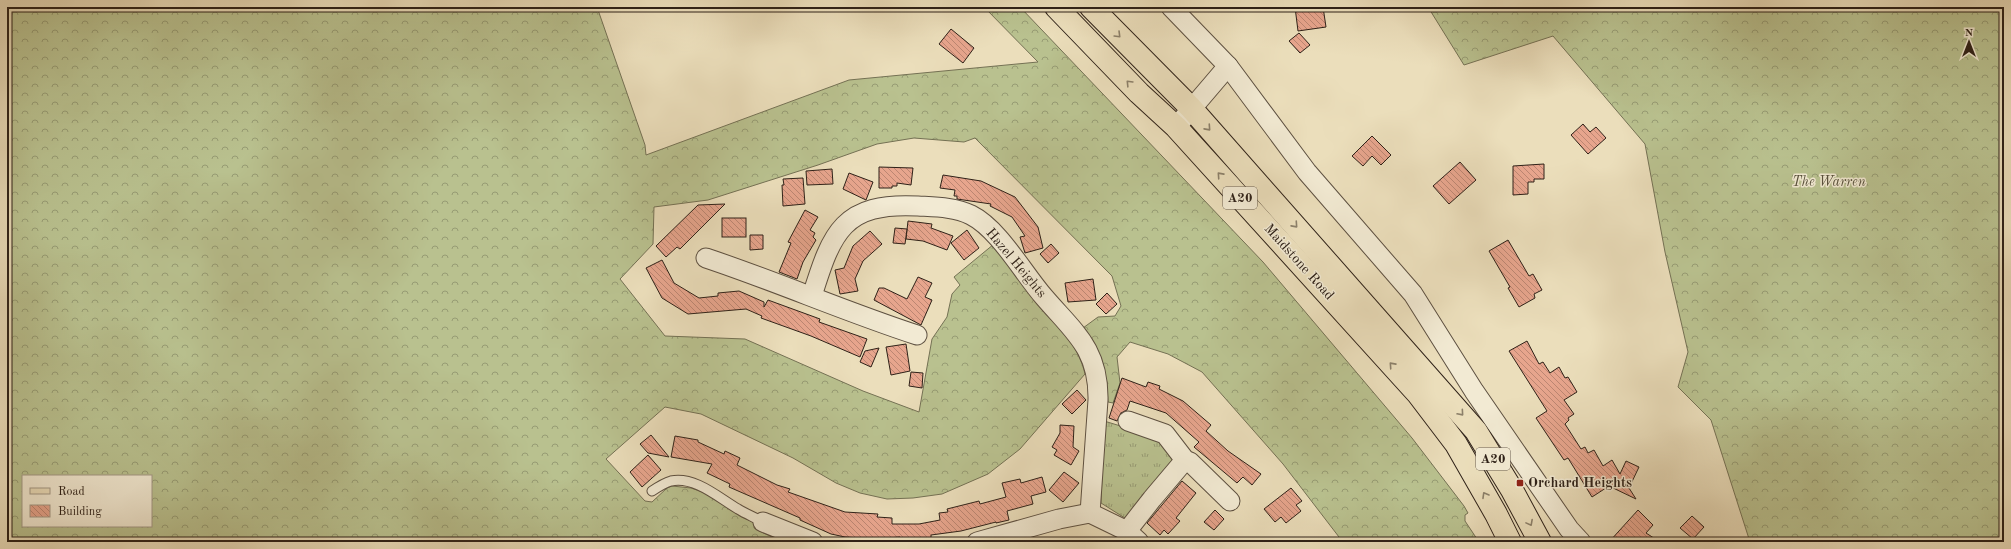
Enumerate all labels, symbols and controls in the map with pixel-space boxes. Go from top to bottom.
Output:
north arrow [1949,22,1989,62]
text: N [1965,28,1974,39]
one-way arrow [1113,30,1121,38]
one-way arrow [1126,80,1134,88]
one-way arrow [1204,123,1211,131]
one-way arrow [1218,173,1225,180]
park label: The Warren [1792,175,1866,189]
road number: A20 [1223,187,1257,209]
street label: Maidstone Road [1261,221,1337,303]
one-way arrow [1290,221,1297,228]
street label: Hazel Heights [983,226,1049,300]
one-way arrow [1389,362,1396,370]
one-way arrow [1457,408,1464,416]
road number: A20 [1476,448,1510,470]
legend [22,475,152,527]
place label: Orchard Heights [1528,476,1632,490]
marker: Orchard Heights [1515,478,1525,488]
text: Road [58,486,85,498]
one-way arrow [1483,492,1490,499]
text: Building [58,506,102,518]
one-way arrow [1525,519,1532,526]

